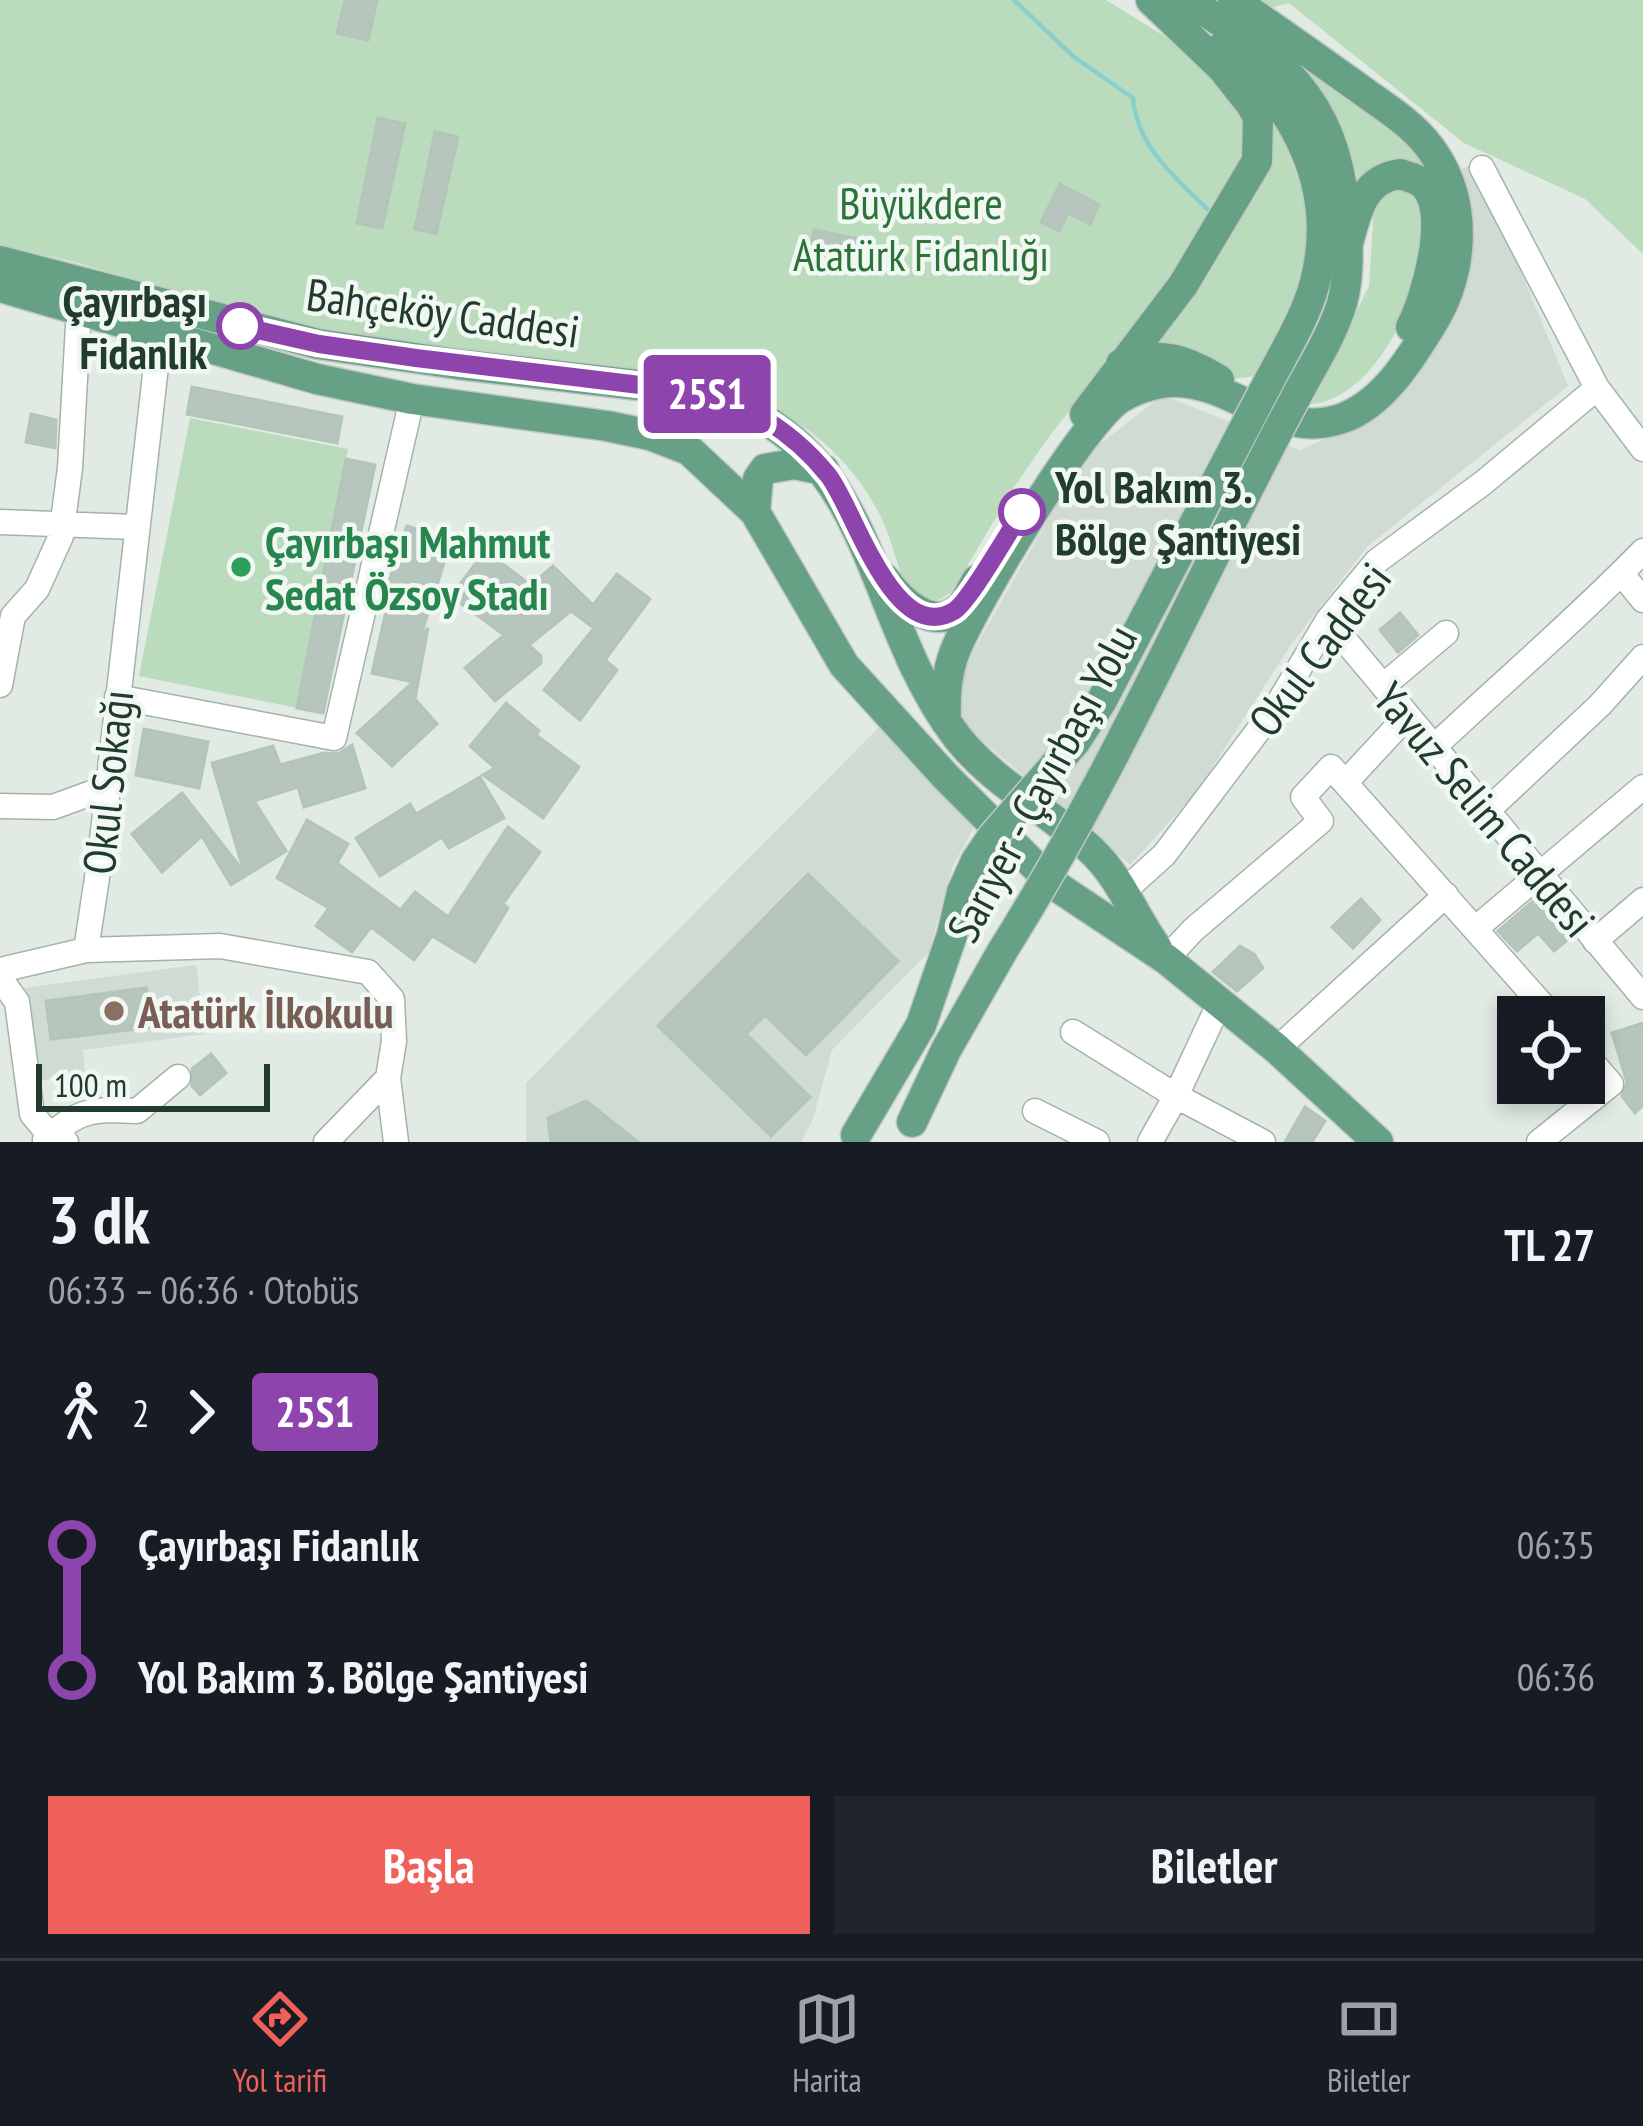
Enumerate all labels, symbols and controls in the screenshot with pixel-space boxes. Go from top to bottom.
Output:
park label: Büyükdere Atatürk Fidanlığı [793,173,1049,283]
street label: Bahçeköy Caddesi [303,264,583,360]
place label: Çayırbaşı Fidanlık [63,271,207,381]
marker: Çayırbaşı Fidanlık [218,304,262,348]
line badge: 25S1 [623,355,791,433]
text: 25S1 [668,366,746,421]
place label: Yol Bakım 3. Bölge Şantiyesi [1054,457,1301,567]
marker: Yol Bakım 3. Bölge Şantiyesi [1000,490,1044,534]
place label: Çayırbaşı Mahmut Sedat Özsoy Stadı [265,512,550,622]
street label: Okul Caddesi [1235,551,1403,747]
marker: Çayırbaşı Mahmut Sedat Özsoy Stadı [228,554,254,580]
street label: Sarıyer - Çayırbaşı Yolu [933,615,1149,951]
street label: Yavuz Selim Caddesi [1362,670,1608,948]
street label: Okul Sokağı [68,687,146,877]
place label: Atatürk İlkokulu [137,982,394,1040]
map controls [1497,996,1605,1104]
button: locate [1497,996,1605,1104]
marker: Atatürk İlkokulu [101,998,127,1024]
scale bar [36,1058,270,1111]
text: 100 m [54,1063,127,1106]
text: 3 dk [48,1176,150,1261]
text: TL 27 [1504,1215,1595,1273]
text: 06:33 – 06:36 · Otobüs [48,1264,359,1315]
icon: walk [48,1379,114,1445]
icon: forward [168,1379,234,1445]
text: 25S1 [276,1384,354,1439]
text: 2 [132,1387,150,1438]
text: Çayırbaşı Fidanlık [138,1515,419,1573]
text: 06:35 [1517,1519,1595,1570]
text: Yol Bakım 3. Bölge Şantiyesi [138,1647,588,1705]
text: 06:36 [1517,1651,1595,1702]
button: Başla [48,1796,810,1934]
button: Biletler [834,1796,1595,1934]
tab: Yol tarifi [233,1986,327,2101]
tab: Harita [792,1986,862,2101]
tab: Biletler [1327,1986,1410,2101]

